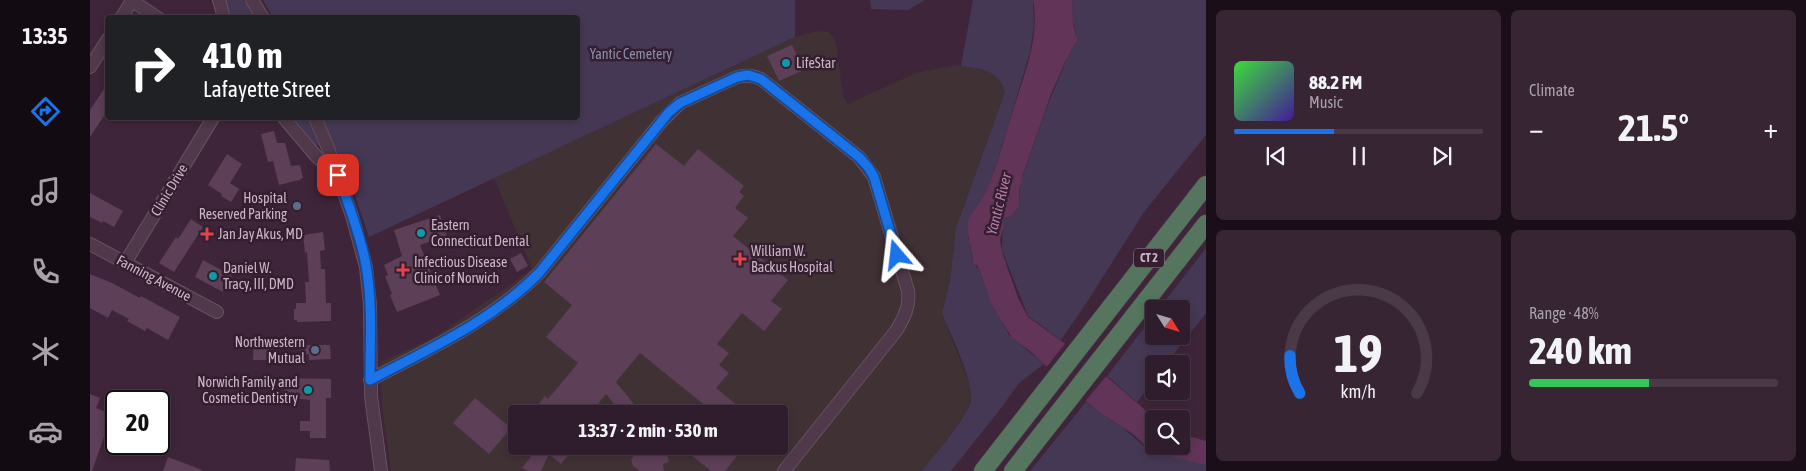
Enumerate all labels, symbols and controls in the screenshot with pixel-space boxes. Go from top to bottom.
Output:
text: 13:35 [22,23,68,49]
icon: right [120,35,185,100]
text: 410 m [203,35,282,75]
park label: Yantic Cemetery [590,46,672,62]
place label: LifeStar [796,55,836,71]
marker: LifeStar [780,57,792,69]
text: 88.2 FM [1309,71,1362,93]
text: Lafayette Street [203,76,331,102]
text: Climate [1529,81,1575,99]
text: Music [1309,93,1343,111]
icon: directions [28,94,63,129]
text: 21.5° [1618,106,1689,149]
text: − [1529,112,1544,144]
text: + [1763,112,1778,144]
icon: previous [1262,142,1290,170]
icon: pause [1345,142,1373,170]
icon: next [1428,142,1456,170]
pin [317,154,359,196]
street label: Clinic Drive [147,161,191,219]
icon: arrive [324,161,352,189]
water label: Yantic River [983,170,1015,237]
icon: music [28,174,63,209]
place label: Hospital Reserved Parking [199,190,287,222]
marker: Hospital Reserved Parking [291,200,303,212]
place label: Eastern Connecticut Dental [431,217,530,249]
place label: Jan Jay Akus, MD [218,226,303,242]
marker: Jan Jay Akus, MD [200,227,214,241]
marker: Eastern Connecticut Dental [415,227,427,239]
position arrow [870,228,922,280]
place label: William W. Backus Hospital [751,243,833,275]
road number: CT 2 [1134,248,1164,268]
street label: Fanning Avenue [114,252,194,304]
marker: William W. Backus Hospital [733,252,747,266]
icon: phone [28,254,63,289]
place label: Infectious Disease Clinic of Norwich [414,254,507,286]
place label: Daniel W. Tracy, III, DMD [223,260,294,292]
marker: Infectious Disease Clinic of Norwich [396,263,410,277]
marker: Daniel W. Tracy, III, DMD [207,270,219,282]
north arrow [1145,300,1190,345]
map controls [1145,300,1190,455]
text: Range · 48% [1529,304,1599,322]
text: 19 [1334,323,1383,383]
text: 240 km [1529,329,1632,372]
icon: climate [28,334,63,369]
place label: Northwestern Mutual [235,334,305,366]
marker: Northwestern Mutual [309,344,321,356]
button: sound [1145,355,1190,400]
place label: Norwich Family and Cosmetic Dentistry [197,374,298,406]
text: km/h [1341,381,1376,402]
marker: Norwich Family and Cosmetic Dentistry [302,384,314,396]
speed limit sign: 20 [105,390,170,455]
button: search [1145,410,1190,455]
icon: car [28,414,63,449]
text: 13:37 · 2 min · 530 m [578,419,718,441]

